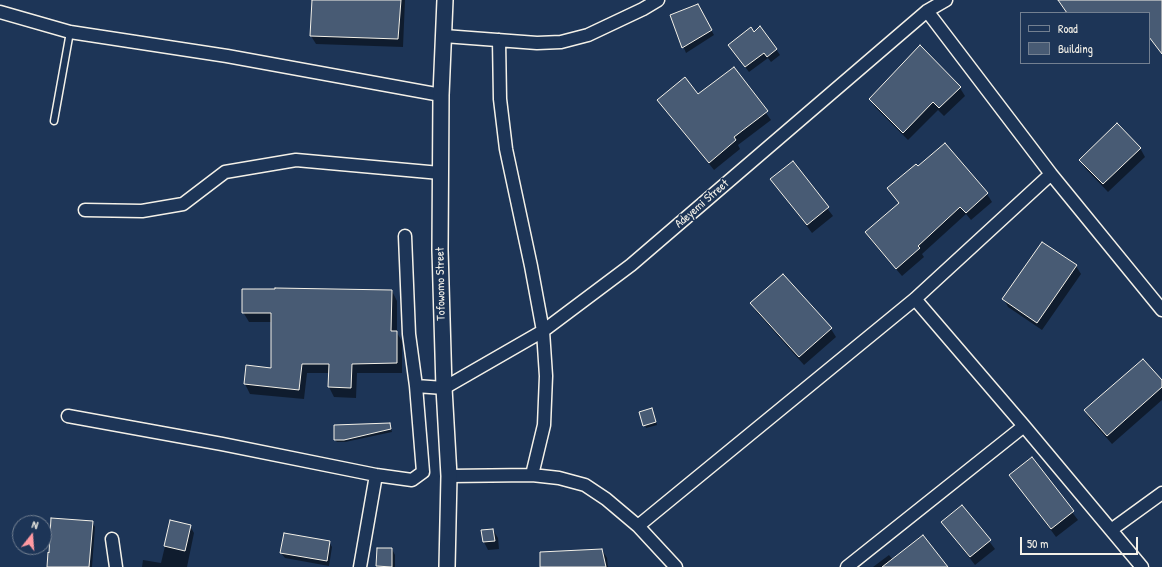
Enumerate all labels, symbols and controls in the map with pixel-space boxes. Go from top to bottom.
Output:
legend [1020,12,1150,64]
text: Road [1058,20,1078,37]
text: Building [1058,40,1093,57]
street label: Adeyemi Street [672,177,732,231]
street label: Tofowomo Street [433,247,449,321]
north arrow [12,515,52,555]
text: N [30,517,40,532]
scale bar [1022,529,1140,555]
text: 50 m [1027,535,1048,552]

